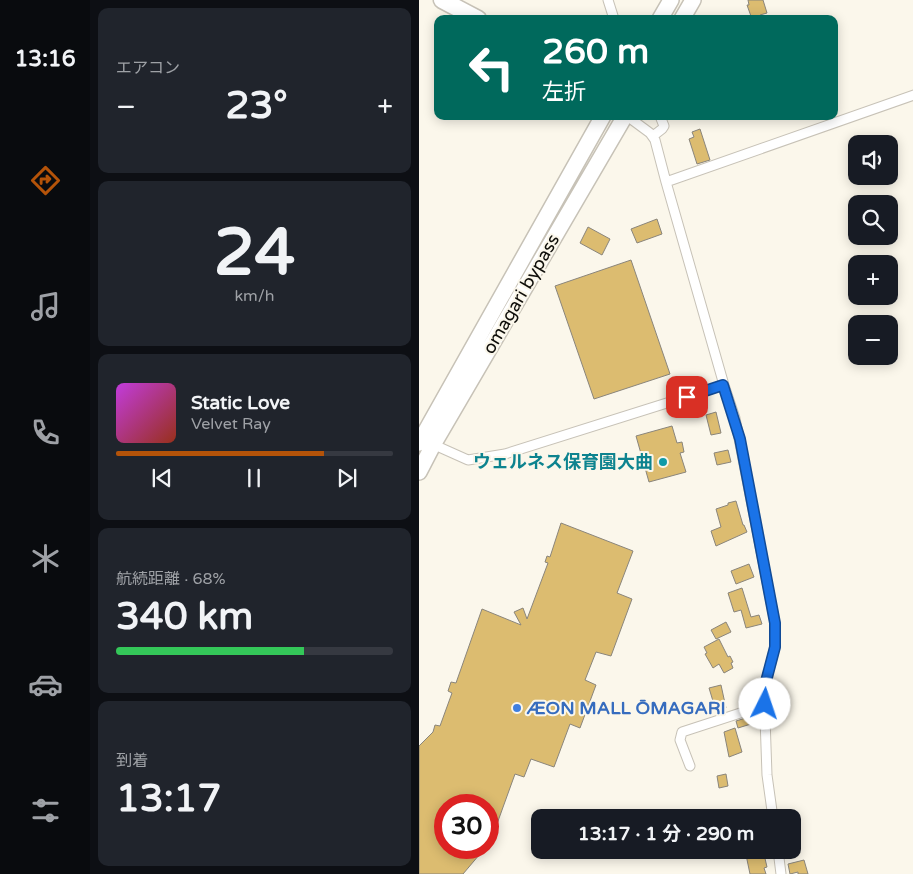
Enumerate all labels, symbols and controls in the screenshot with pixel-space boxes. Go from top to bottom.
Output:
text: 260 m [542,31,649,73]
icon: left [459,35,524,100]
text: 13:16 [15,46,75,72]
text: エアコン [116,58,180,78]
text: 左折 [542,79,586,105]
text: 23° [226,83,288,129]
text: − [116,90,136,124]
text: + [377,90,393,124]
map controls [848,135,898,365]
button: sound [848,135,898,185]
icon: directions [28,163,63,198]
button: search [848,195,898,245]
text: 24 [214,214,295,293]
street label: omagari bypass [478,230,564,358]
button: + [848,255,898,305]
text: km/h [234,286,275,306]
icon: music [28,289,63,324]
button: − [848,315,898,365]
pin [666,376,708,418]
icon: arrive [673,383,701,411]
text: Static Love [191,392,290,414]
text: Velvet Ray [191,414,271,434]
icon: phone [28,415,63,450]
place label: ウェルネス保育園大曲 [473,451,653,473]
marker: ウェルネス保育園大曲 [657,456,669,468]
icon: previous [148,464,176,492]
icon: pause [240,464,268,492]
icon: next [333,464,361,492]
icon: climate [28,541,63,576]
text: 航続距離 · 68% [116,569,226,589]
text: 340 km [116,594,253,640]
icon: car [28,667,63,702]
position arrow [738,677,790,729]
place label: ÆON MALL ŌMAGARI [526,697,726,719]
marker: ÆON MALL ŌMAGARI [511,702,523,714]
text: 到着 [116,751,148,771]
text: 13:17 [116,776,221,822]
icon: filters [28,793,63,828]
speed limit sign: 30 [434,794,499,859]
text: 13:17 · 1 分 · 290 m [578,823,754,845]

